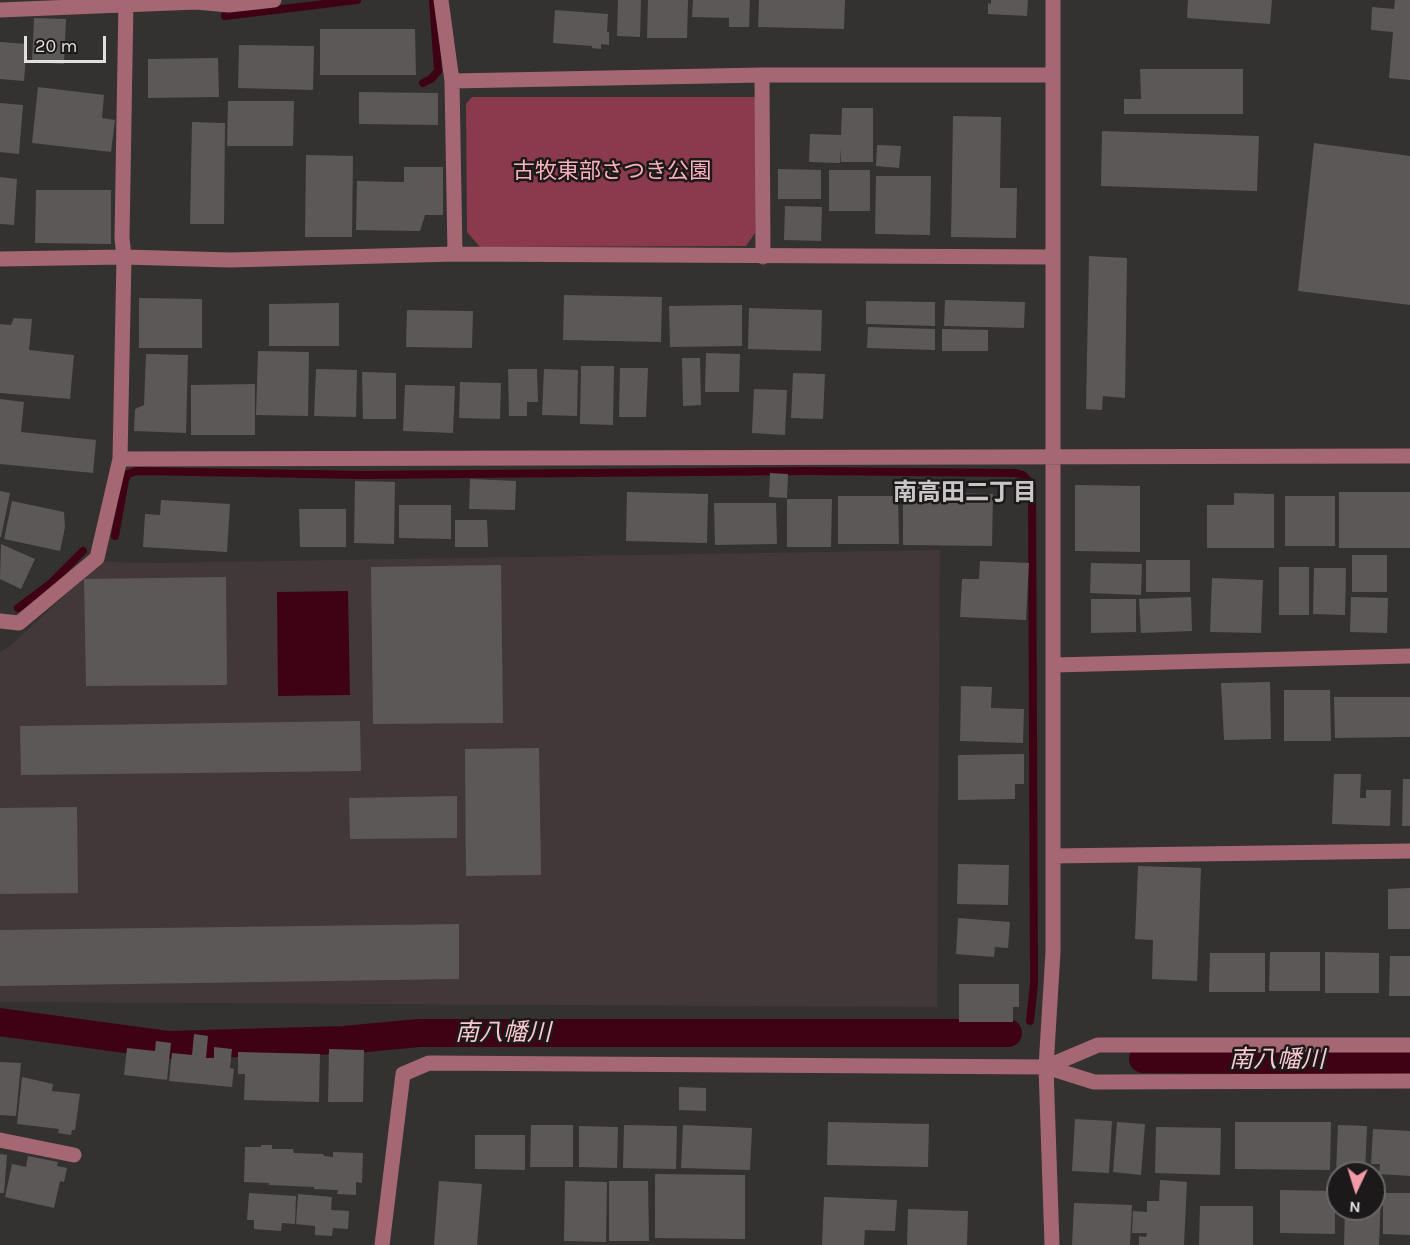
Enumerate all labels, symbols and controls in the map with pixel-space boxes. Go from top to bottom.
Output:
scale bar [27,24,110,62]
text: 20 m [35,35,77,57]
park label: 古牧東部さつき公園 [513,159,711,185]
district label: 南高田二丁目 [893,479,1037,507]
water label: 南八幡川 [455,1019,551,1047]
water label: 南八幡川 [1229,1046,1325,1074]
north arrow [1326,1161,1386,1221]
text: N [1348,1198,1361,1217]

